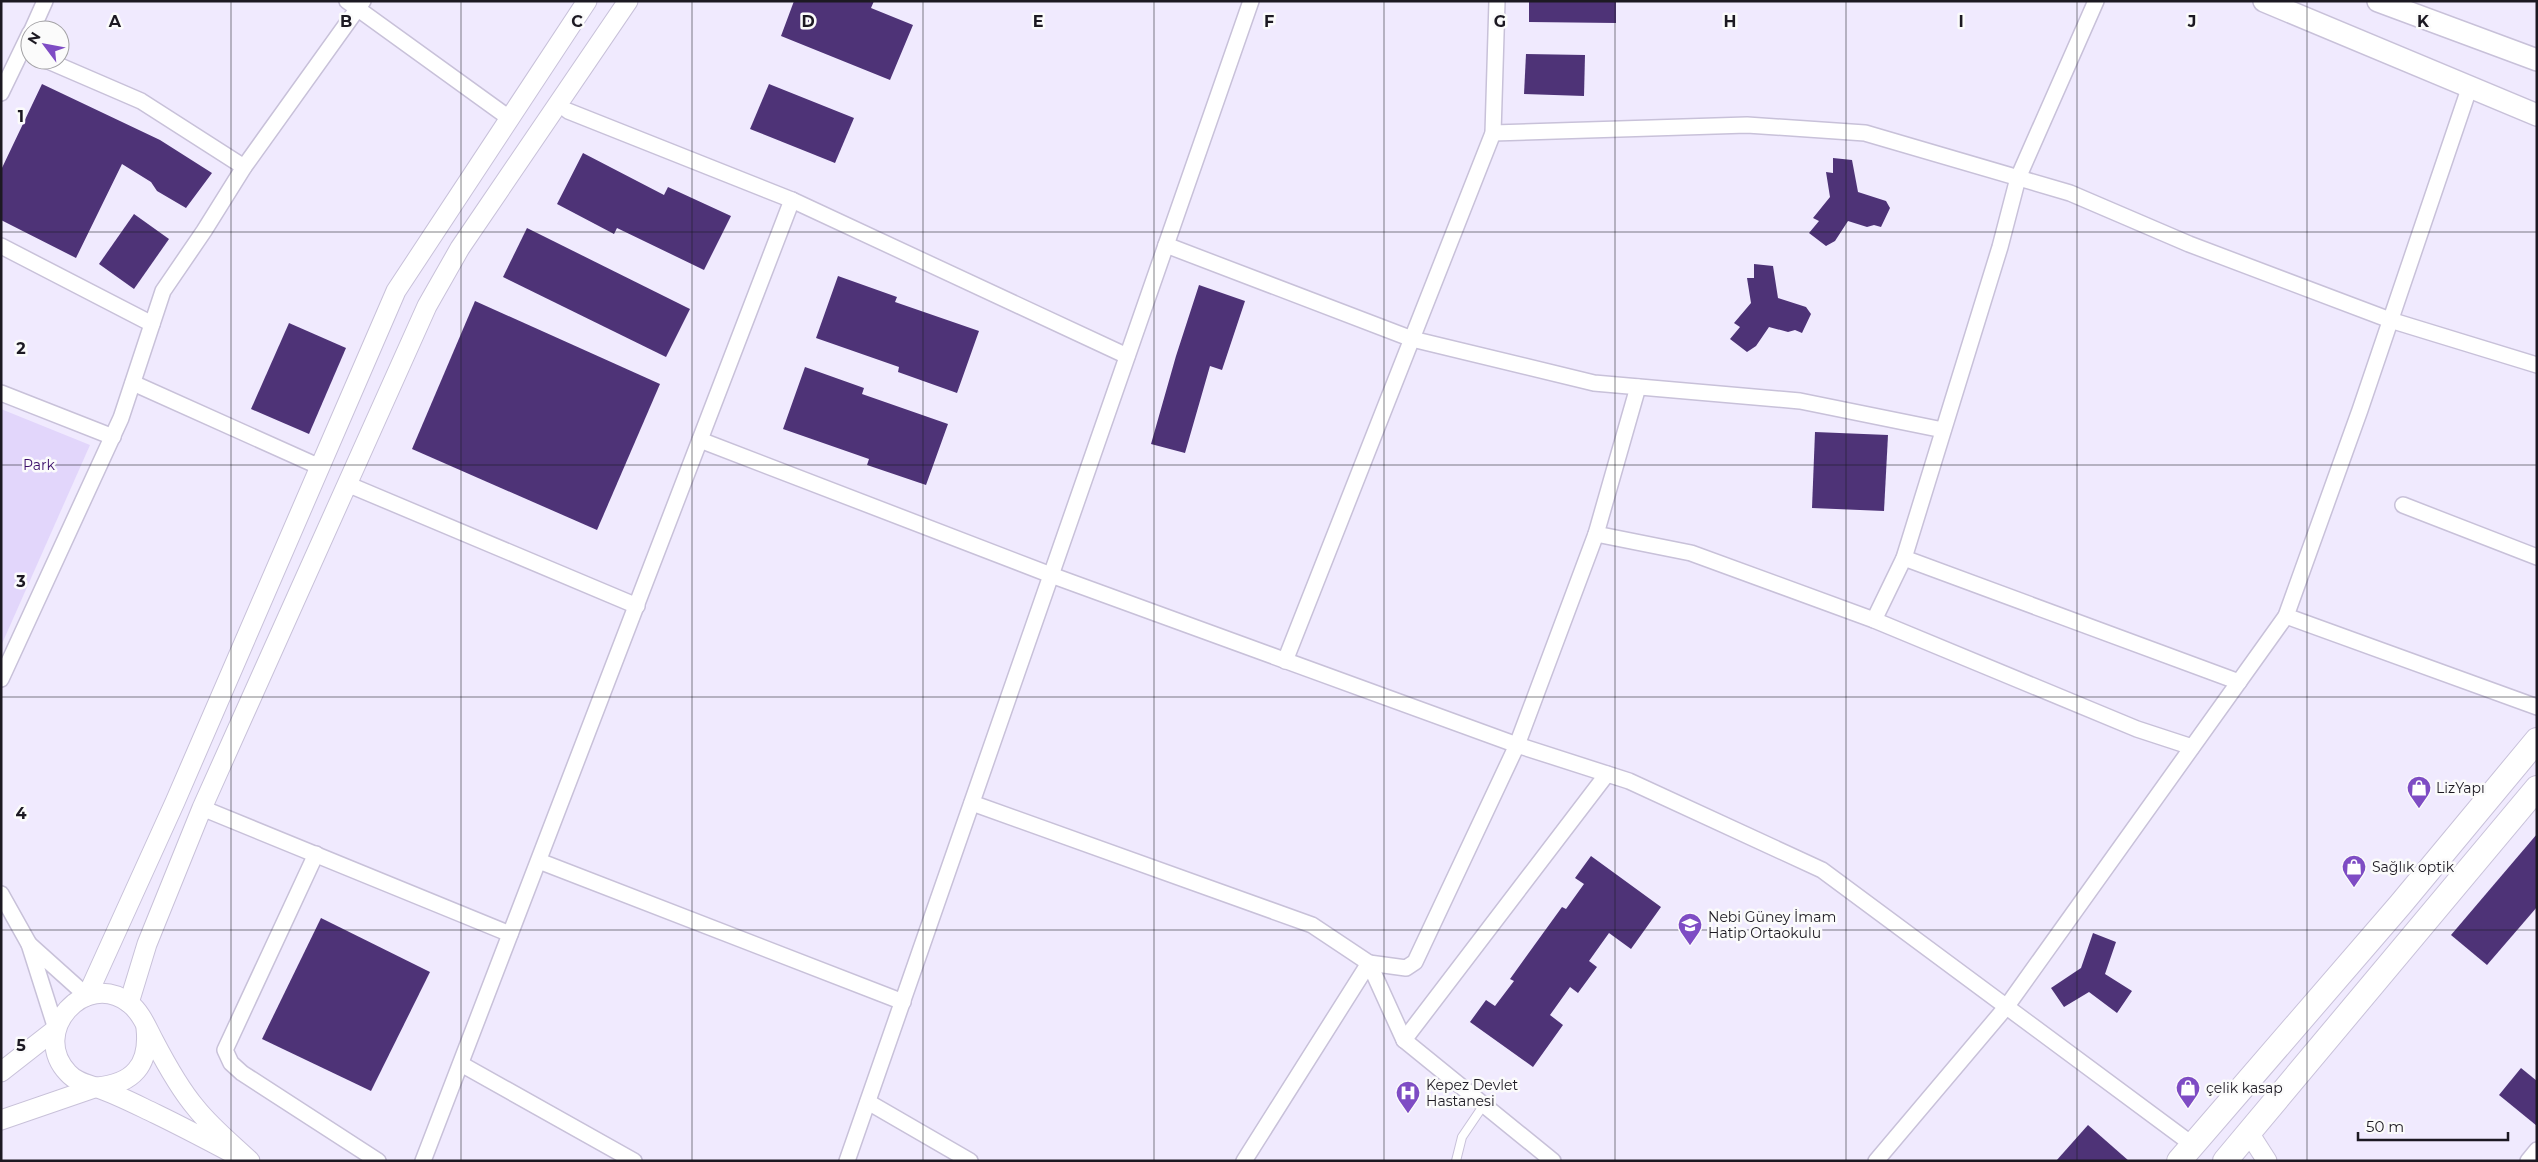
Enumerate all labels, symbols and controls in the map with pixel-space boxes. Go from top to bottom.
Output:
text: A [108,12,122,31]
text: B [340,12,352,31]
text: C [571,12,583,31]
text: D [801,12,815,31]
text: E [1033,12,1043,31]
text: F [1264,12,1274,31]
text: G [1494,12,1506,31]
text: H [1724,12,1736,31]
text: I [1958,12,1964,31]
text: J [2187,12,2196,31]
text: K [2417,12,2430,31]
north arrow [20,20,70,70]
text: N [23,29,45,48]
text: 1 [18,107,24,126]
text: 2 [16,339,26,358]
park label: Park [23,456,56,474]
text: 3 [15,572,26,591]
shop icon: LizYapı [2406,775,2432,809]
place label: LizYapı [2436,779,2485,797]
text: 4 [15,804,27,823]
shop icon: Sağlık optik [2341,854,2367,888]
place label: Sağlık optik [2372,858,2455,876]
place label: Nebi Güney İmam Hatip Ortaokulu [1708,908,1836,942]
school or university icon: Nebi Güney İmam Hatip Ortaokulu [1677,912,1703,946]
text: 5 [16,1036,26,1055]
shop icon: çelik kasap [2175,1075,2201,1109]
place label: Kepez Devlet Hastanesi [1426,1076,1518,1110]
place label: çelik kasap [2206,1079,2283,1097]
hospital icon: Kepez Devlet Hastanesi [1395,1080,1421,1114]
scale bar [2358,1110,2508,1142]
text: 50 m [2366,1117,2404,1136]

